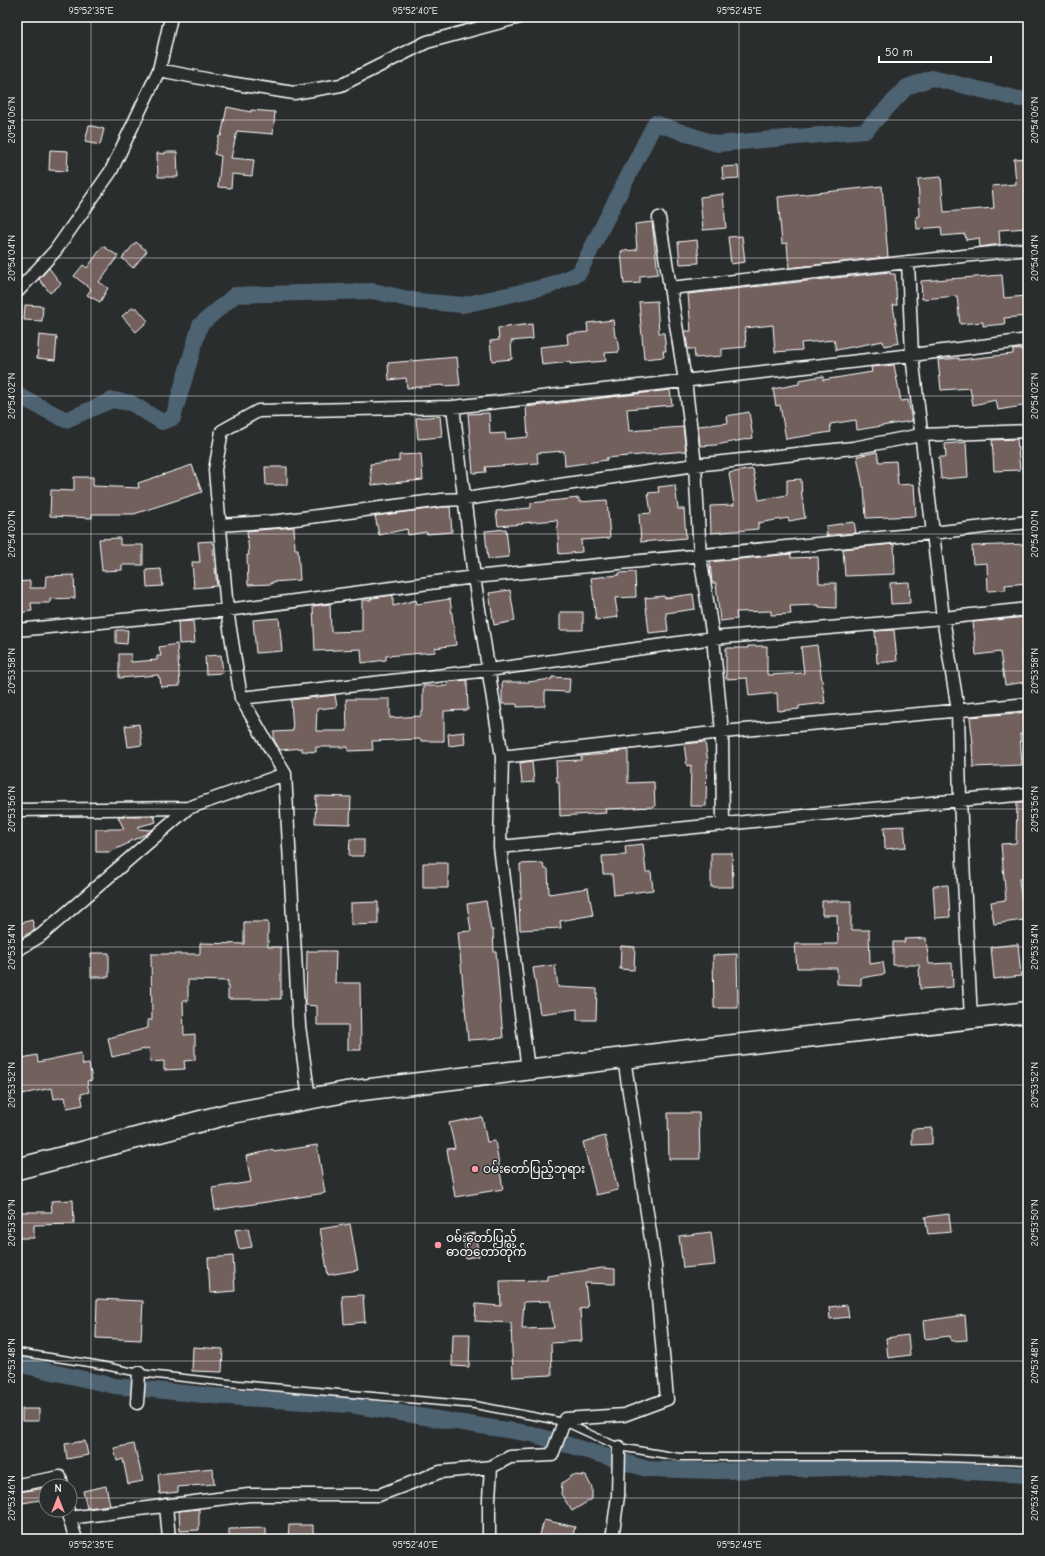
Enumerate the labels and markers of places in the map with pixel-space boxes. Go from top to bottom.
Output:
place label: ဝမ်းတော်ပြည့်ဘုရား [483,1160,585,1179]
marker: ဝမ်းတော်ပြည့်ဘုရား [470,1164,480,1174]
place label: ဝမ်းတော်ပြည့် ဓာတ်တော်တိုက် [446,1229,526,1262]
marker: ဝမ်းတော်ပြည့် ဓာတ်တော်တိုက် [433,1240,443,1250]

